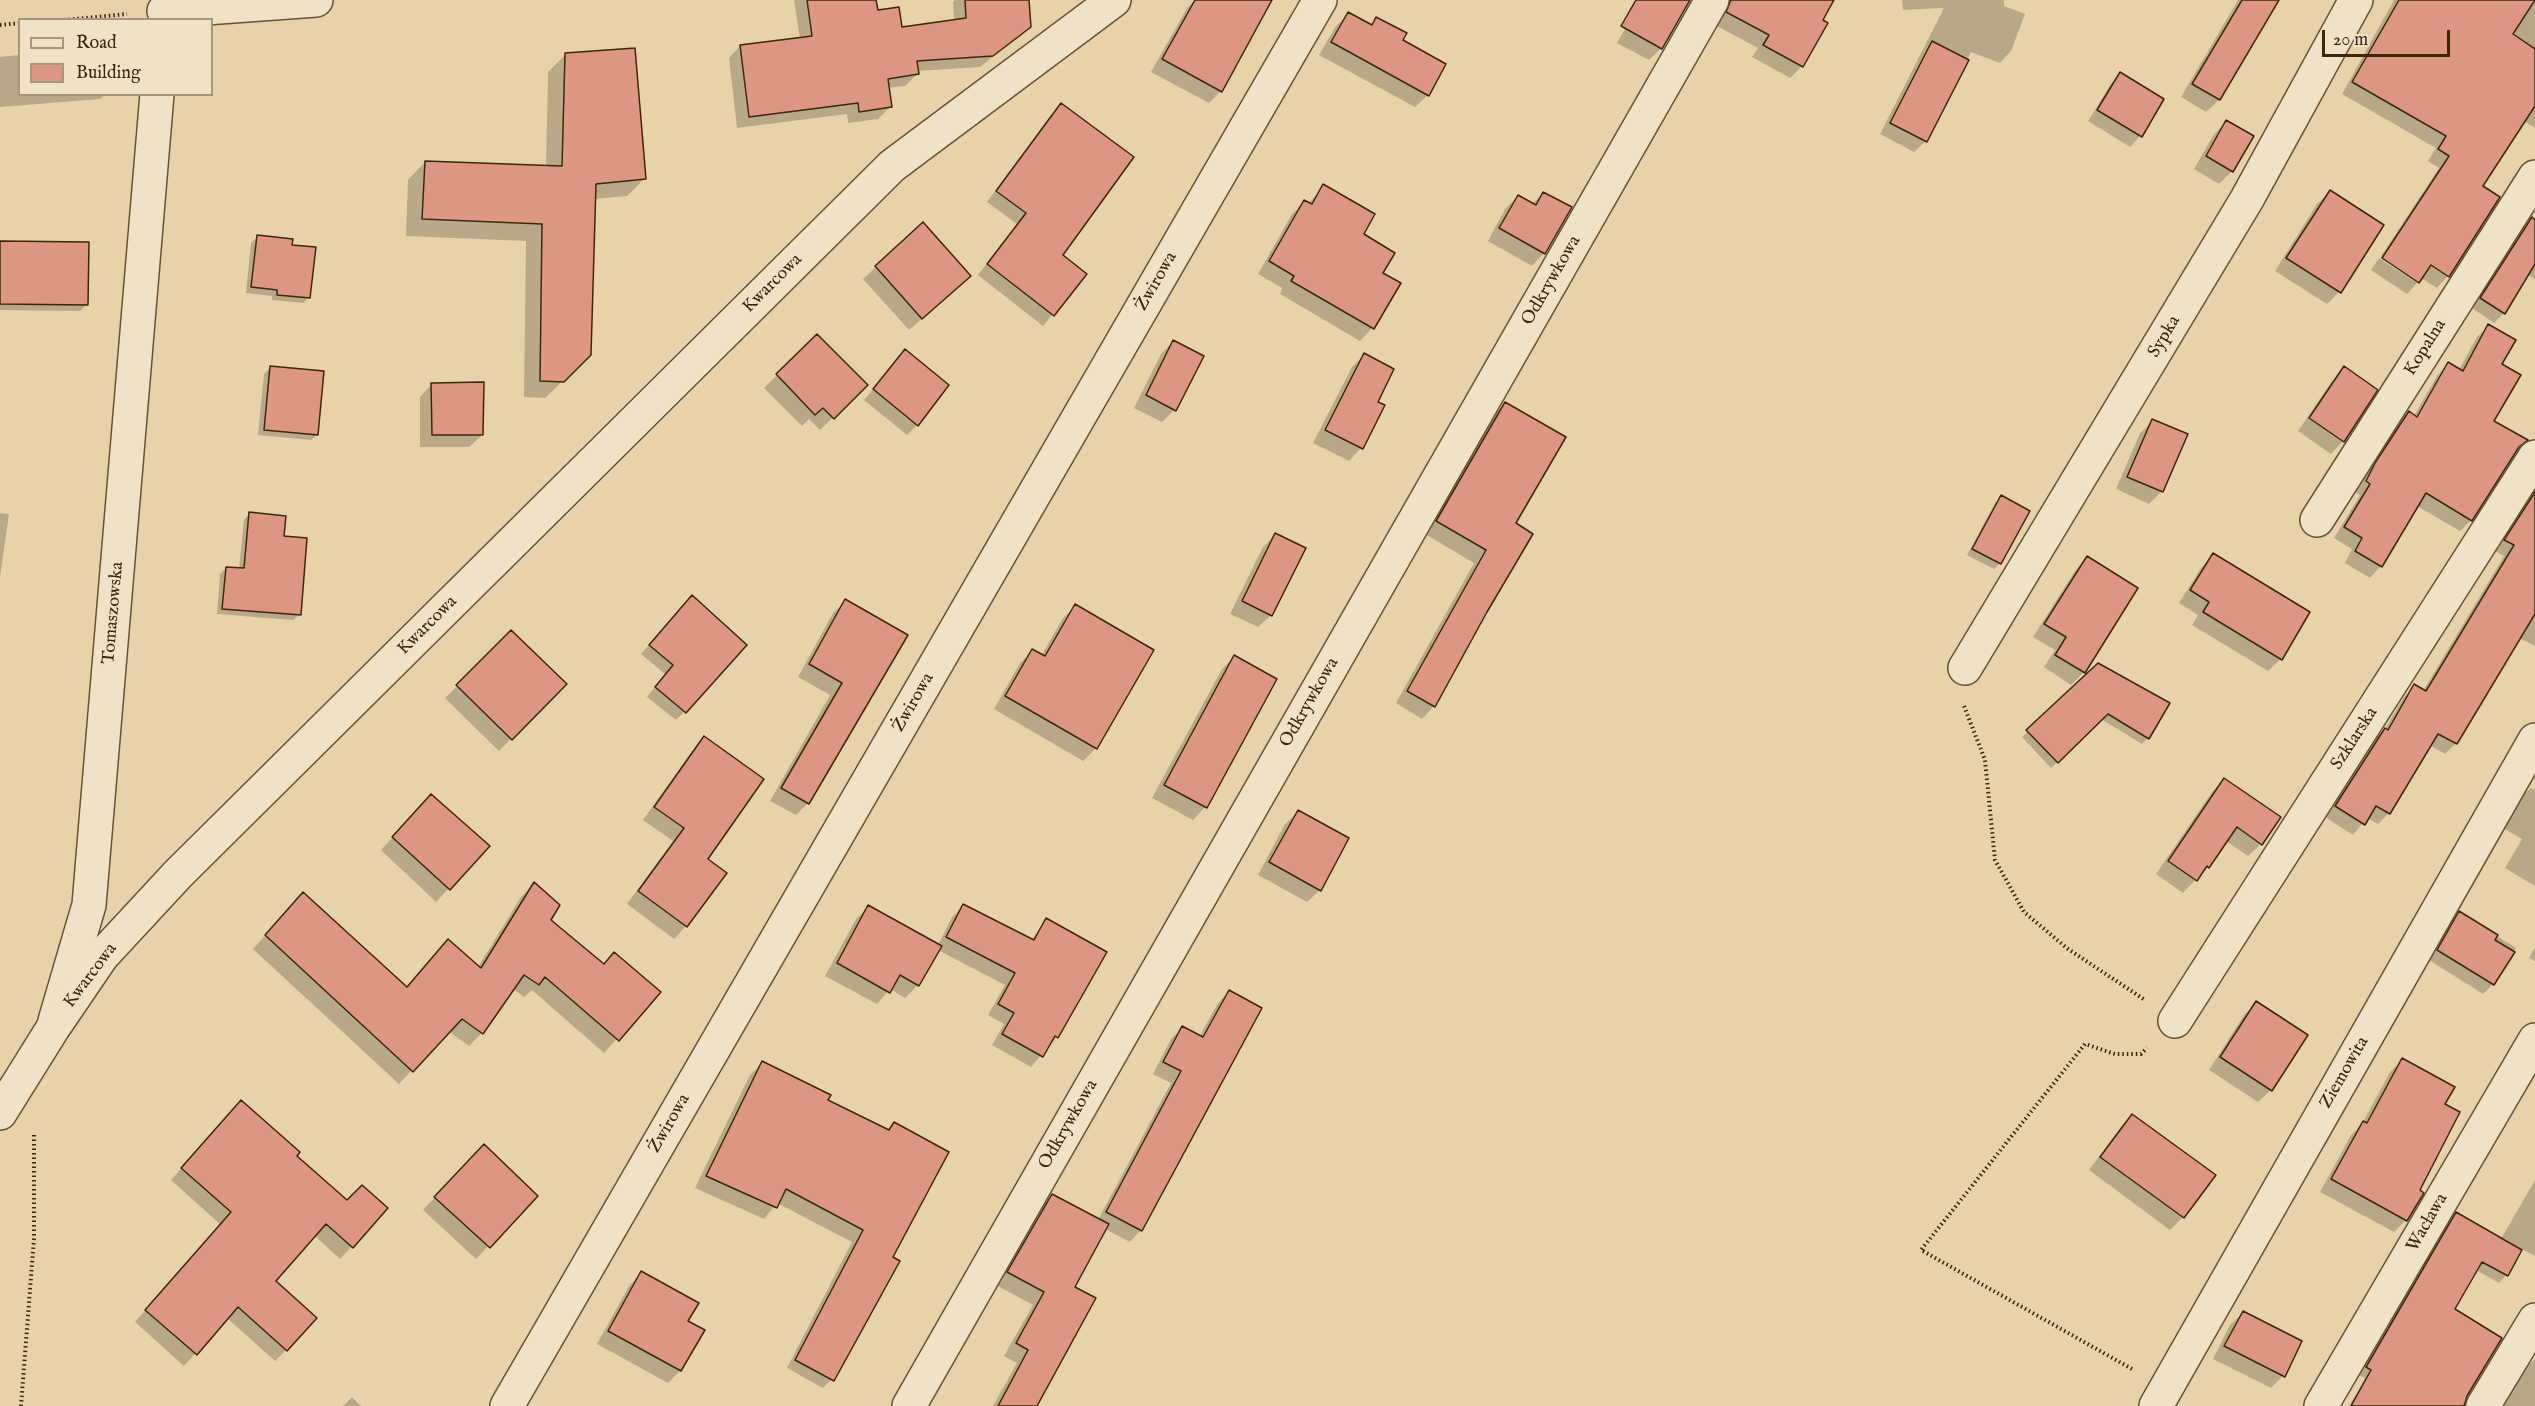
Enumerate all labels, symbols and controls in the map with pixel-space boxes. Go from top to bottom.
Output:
legend [18,18,213,96]
scale bar [2325,18,2452,56]
text: 20 m [2333,29,2368,52]
text: Road [76,32,117,55]
text: Building [76,62,141,85]
street label: Odkrywkowa [1518,232,1586,330]
street label: Żwirowa [1131,249,1183,315]
street label: Kwarcowa [739,250,807,318]
street label: Sypka [2144,312,2186,362]
street label: Kopalna [2400,316,2452,380]
street label: Tomaszowska [99,561,129,665]
street label: Kwarcowa [394,592,462,660]
street label: Odkrywkowa [1276,654,1344,752]
street label: Żwirowa [888,670,940,736]
street label: Szklarska [2327,704,2383,774]
street label: Kwarcowa [60,939,122,1013]
street label: Ziemowita [2316,1033,2374,1113]
street label: Odkrywkowa [1035,1076,1103,1174]
street label: Żwirowa [644,1091,696,1157]
street label: Wacława [2403,1190,2453,1256]

